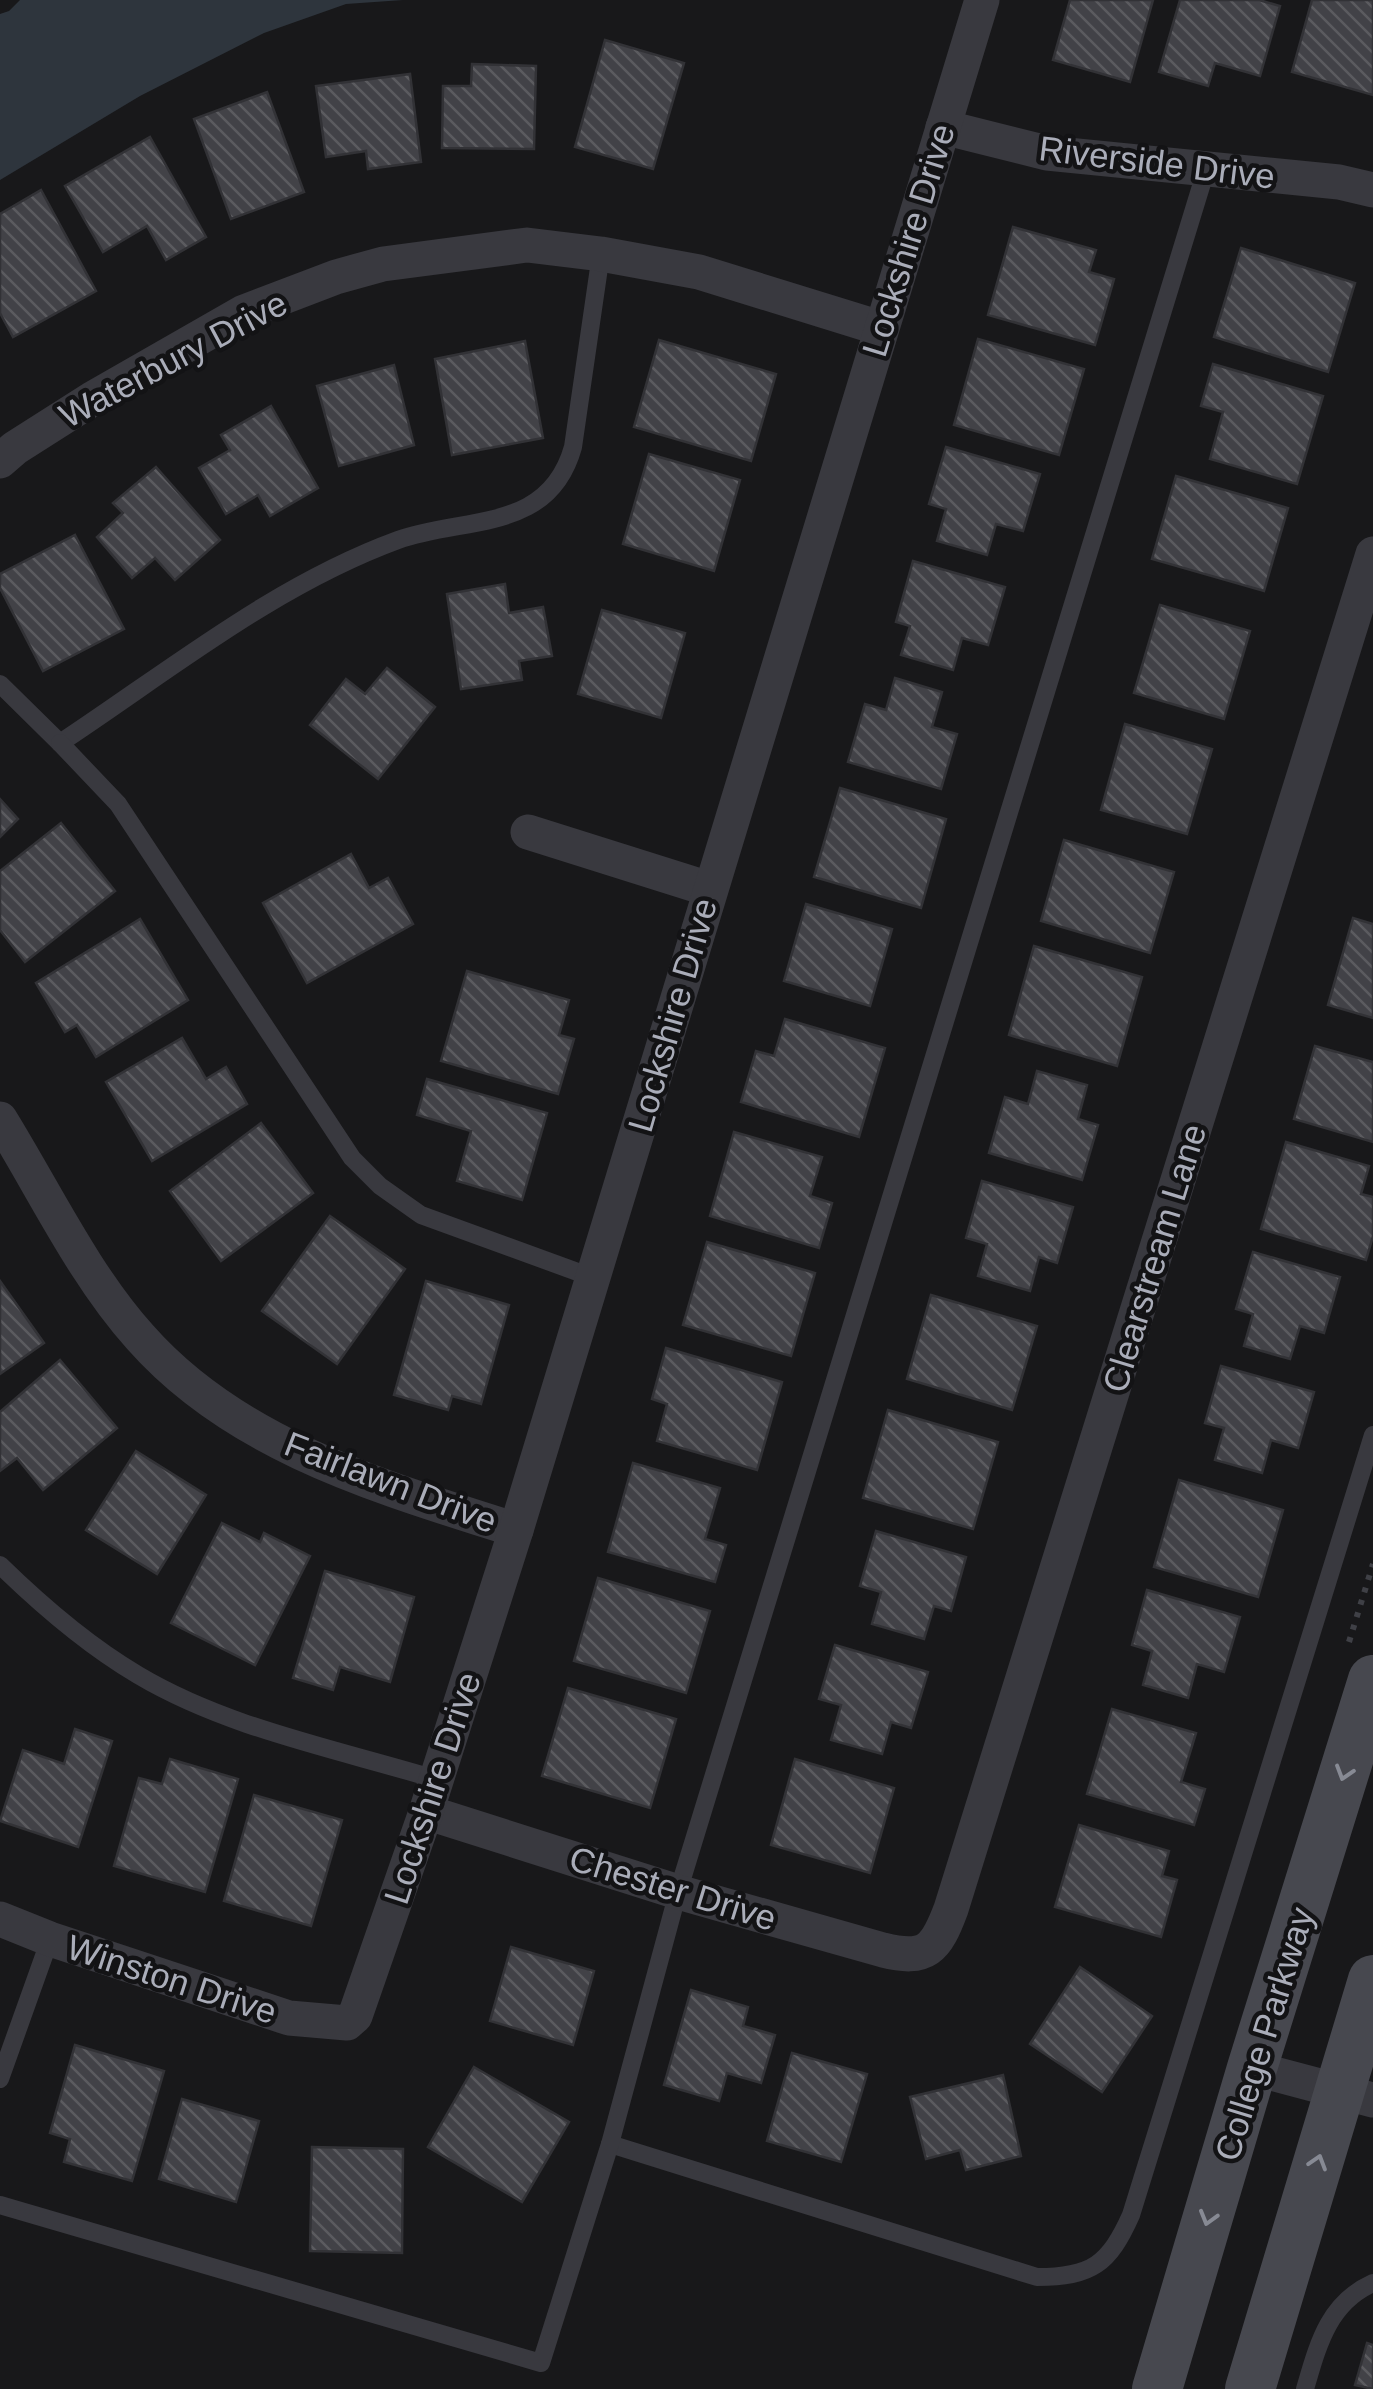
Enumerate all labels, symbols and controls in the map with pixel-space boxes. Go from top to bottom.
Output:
street label: Lockshire Drive [854,119,962,361]
street label: Riverside Drive [1037,128,1277,196]
street label: Waterbury Drive [53,283,293,435]
street label: Lockshire Drive [620,894,724,1136]
street label: Clearstream Lane [1095,1119,1213,1397]
street label: Fairlawn Drive [280,1424,502,1540]
street label: Lockshire Drive [376,1667,488,1909]
one-way arrow [1335,1764,1356,1781]
street label: Chester Drive [565,1838,781,1938]
street label: College Parkway [1207,1902,1321,2165]
street label: Winston Drive [62,1927,282,2031]
one-way arrow [1306,2154,1327,2171]
one-way arrow [1199,2209,1220,2226]

